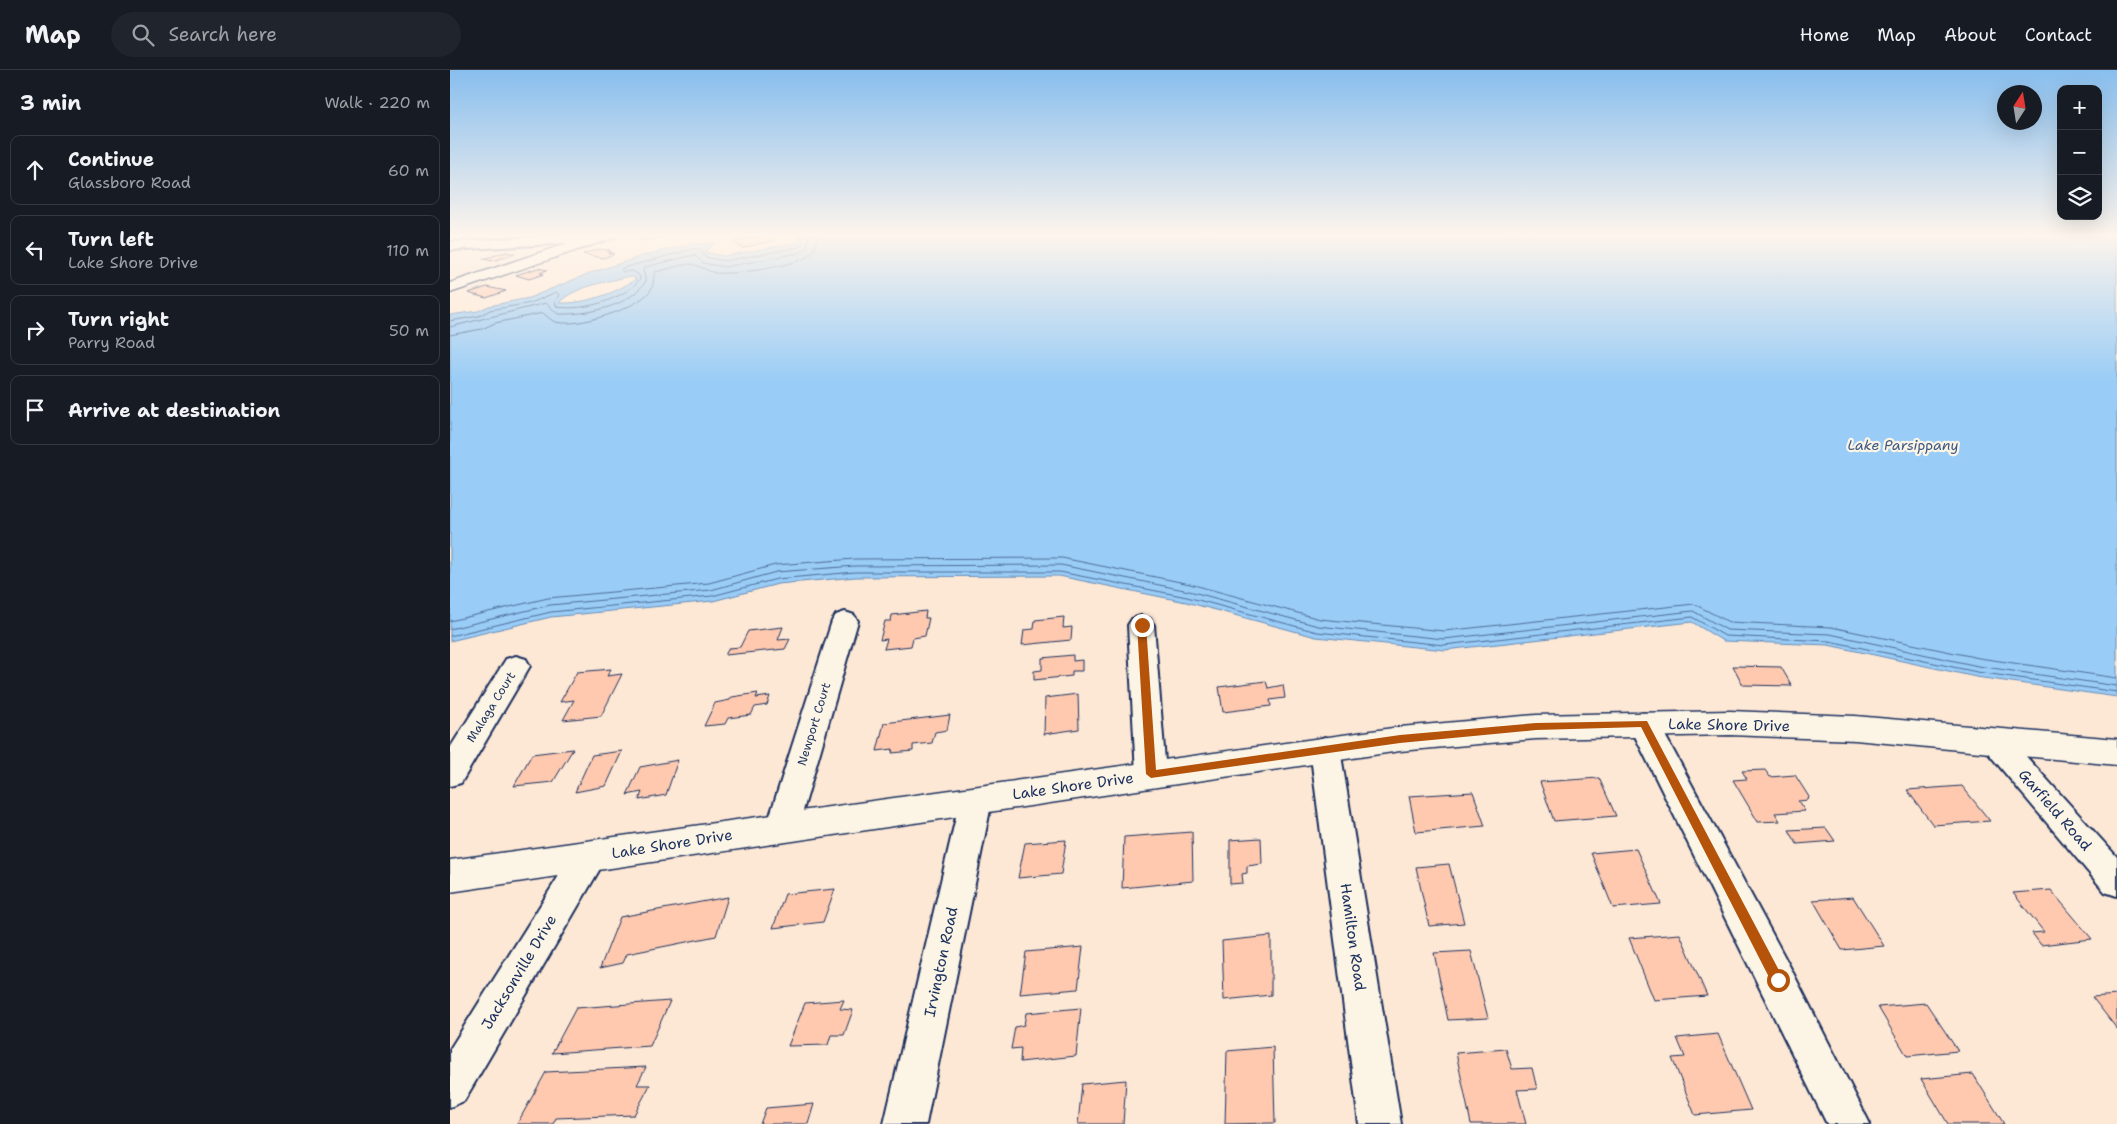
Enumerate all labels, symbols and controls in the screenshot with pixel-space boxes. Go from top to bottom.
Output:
search box [111,12,461,57]
text: Map [25,19,81,51]
icon: search [129,21,157,49]
text: Search here [169,22,277,47]
text: Home [1800,23,1849,47]
text: Map [1877,23,1916,47]
text: About [1944,23,1997,47]
text: Contact [2025,23,2092,47]
north arrow [1997,85,2042,130]
map controls [2057,85,2102,220]
button: + [2057,85,2102,130]
text: 3 min [20,89,81,117]
text: Walk · 220 m [324,92,430,113]
button: − [2057,130,2102,175]
text: Continue [68,147,154,172]
icon: ahead [21,156,49,184]
text: 60 m [388,160,429,181]
text: Glassboro Road [68,172,191,193]
button: layers [2057,175,2102,220]
text: Turn left [68,227,154,252]
icon: left [21,236,49,264]
text: 110 m [386,240,429,261]
text: Lake Shore Drive [68,252,198,273]
text: Turn right [68,307,169,332]
icon: right [21,316,49,344]
text: 50 m [389,320,429,341]
text: Parry Road [68,332,155,353]
icon: arrive [21,396,49,424]
text: Arrive at destination [68,398,280,423]
water label: Lake Parsippany [1848,436,1958,454]
route end [1131,614,1154,637]
street label: Malaga Court [463,669,519,745]
street label: Newport Court [794,680,834,768]
street label: Lake Shore Drive [1668,714,1790,736]
street label: Garfield Road [2014,765,2096,855]
street label: Lake Shore Drive [1011,768,1135,804]
street label: Lake Shore Drive [610,825,734,863]
street label: Hamilton Road [1336,882,1371,993]
street label: Irvington Road [920,905,963,1019]
street label: Jacksonville Drive [477,911,561,1033]
route start [1767,969,1790,992]

